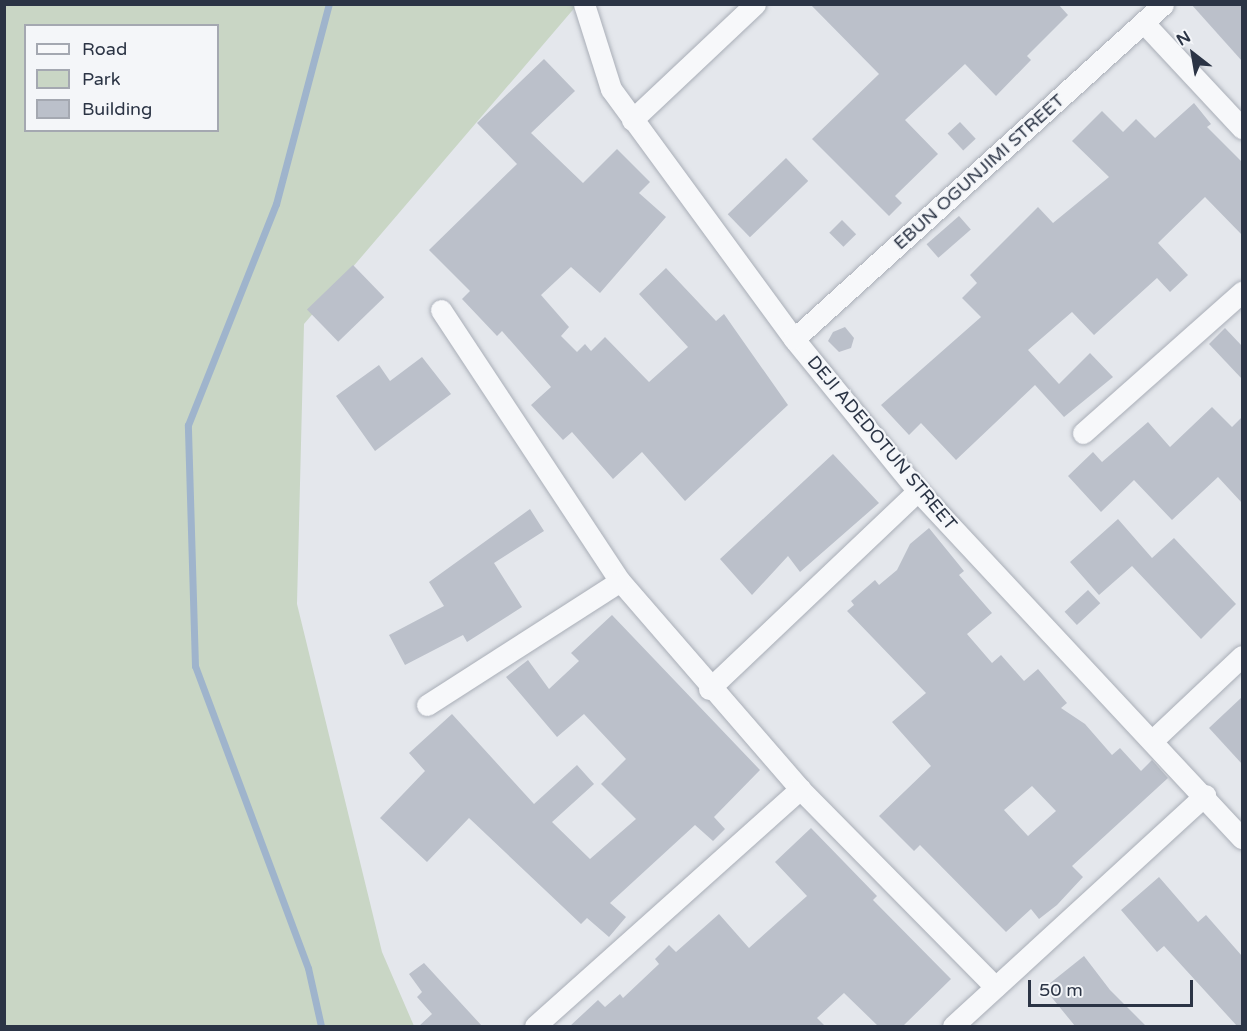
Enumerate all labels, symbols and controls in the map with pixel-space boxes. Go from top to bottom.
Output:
legend [24,24,219,132]
north arrow [1163,24,1223,84]
text: N [1173,27,1194,50]
text: Road [82,38,127,60]
text: Park [82,68,120,90]
street label: EBUN OGUNJIMI STREET [889,90,1069,254]
text: Building [82,98,152,120]
street label: DEJI ADEDOTUN STREET [803,351,961,535]
scale bar [1031,968,1196,1006]
text: 50 m [1039,979,1083,1001]

